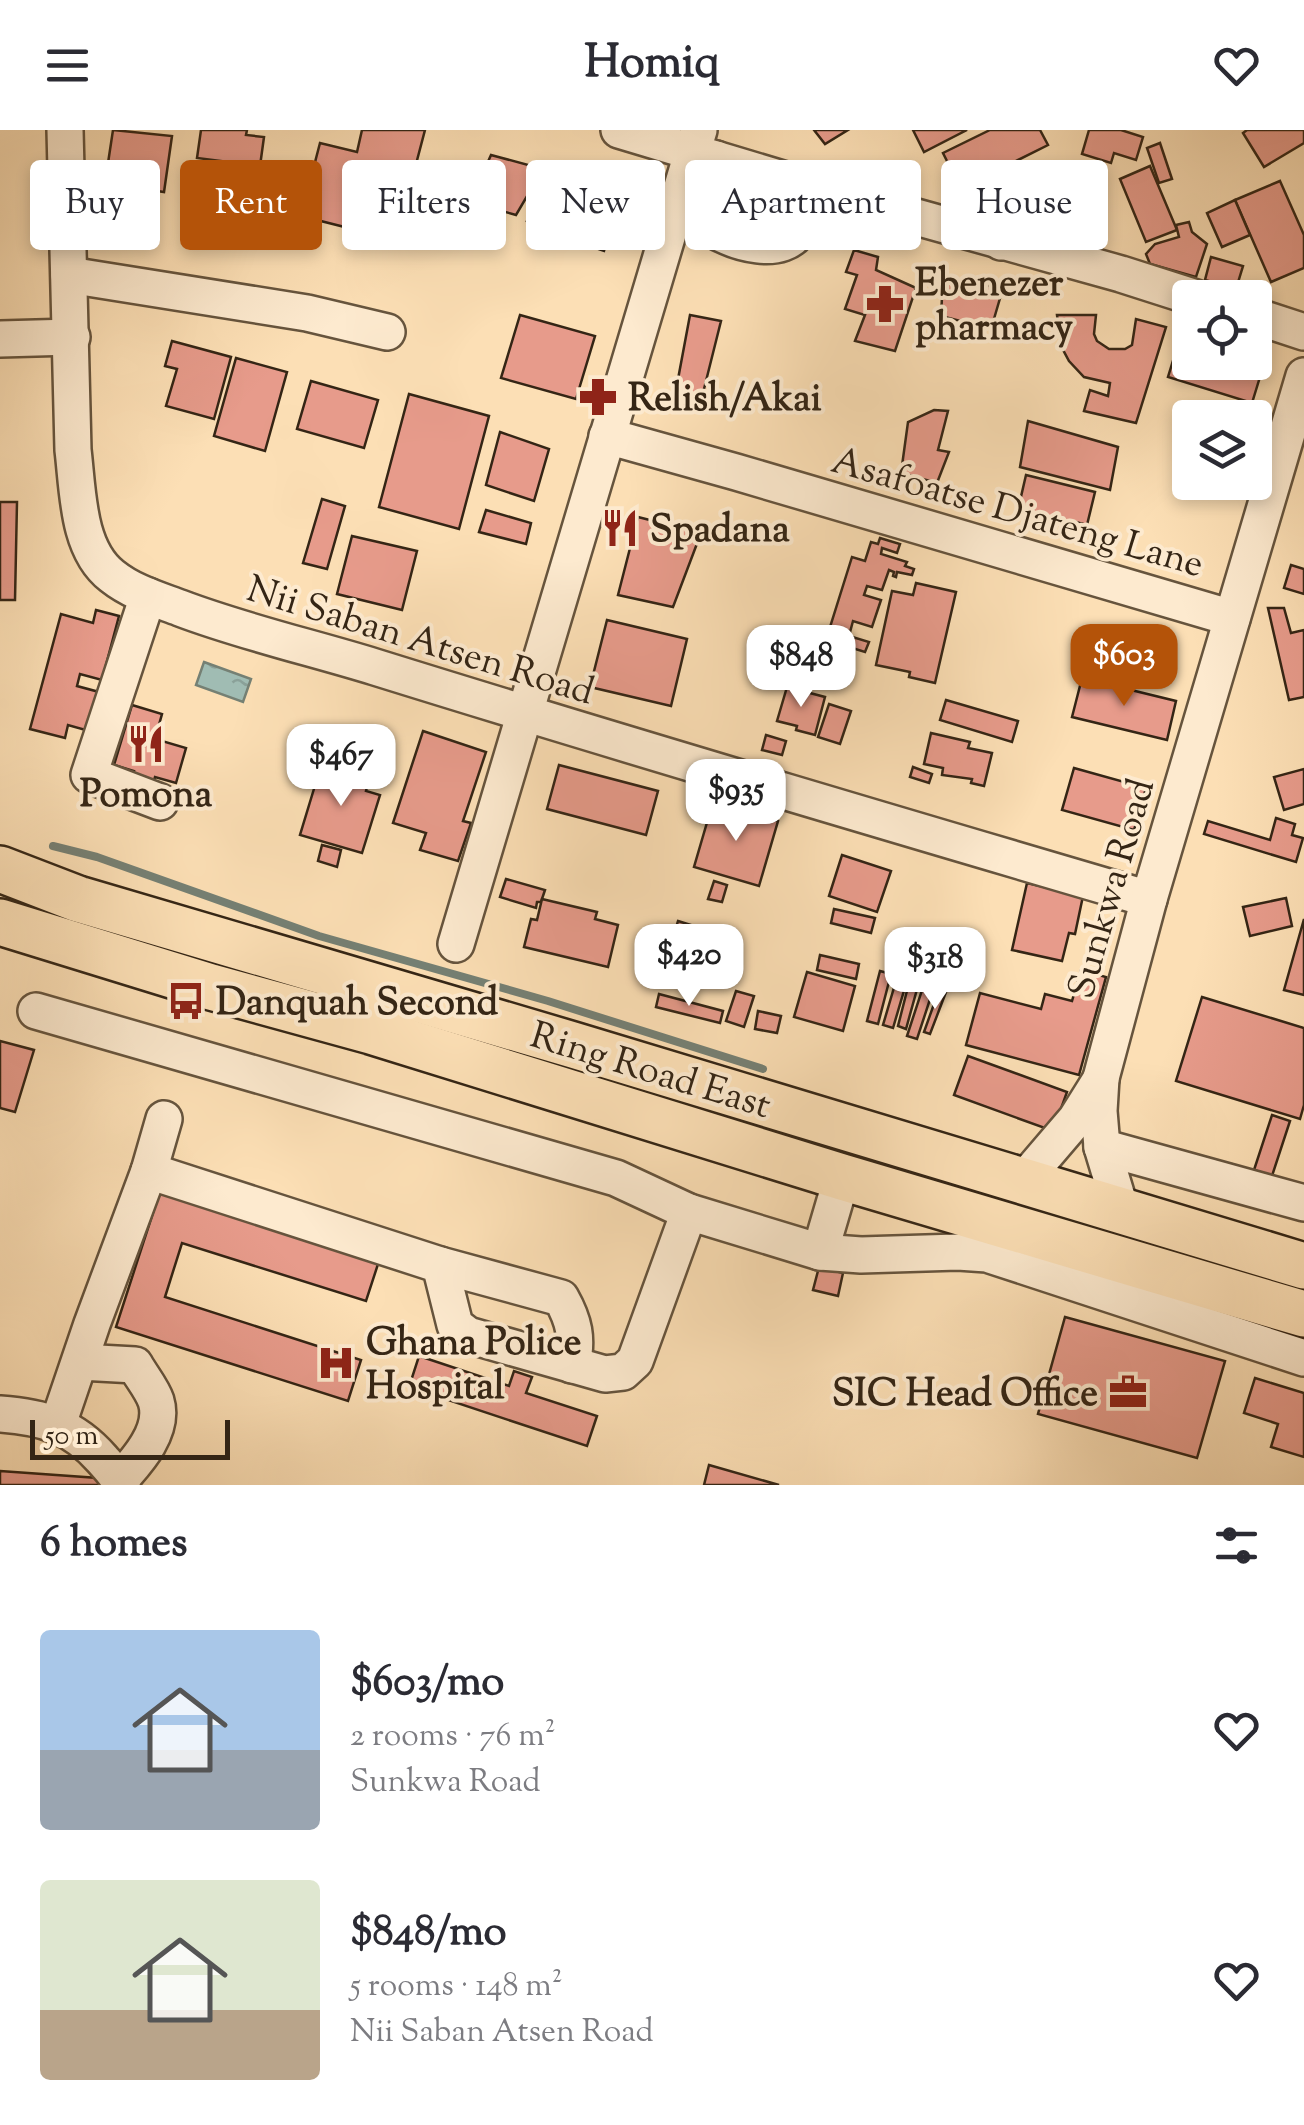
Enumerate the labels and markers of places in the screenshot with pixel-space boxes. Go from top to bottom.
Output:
place label: Ebenezer pharmacy [915,259,1073,357]
pharmacy icon: Ebenezer pharmacy [864,283,906,325]
place label: Relish/Akai [628,374,822,428]
pharmacy icon: Relish/Akai [577,376,619,418]
place label: Spadana [650,505,790,559]
restaurant icon: Spadana [599,507,641,549]
pin: $603 [1065,624,1183,709]
pin: $848 [742,625,860,710]
restaurant icon: Pomona [125,723,167,765]
pin: $467 [282,724,400,809]
pin: $935 [677,759,795,844]
place label: Pomona [80,770,213,824]
pin: $420 [630,924,748,1009]
pin: $318 [876,927,994,1012]
place label: Danquah Second [216,978,499,1032]
bus stop icon: Danquah Second [165,980,207,1022]
place label: Ghana Police Hospital [366,1318,581,1416]
hospital icon: Ghana Police Hospital [315,1342,357,1384]
place label: SIC Head Office [832,1369,1098,1423]
office icon: SIC Head Office [1107,1371,1149,1413]

